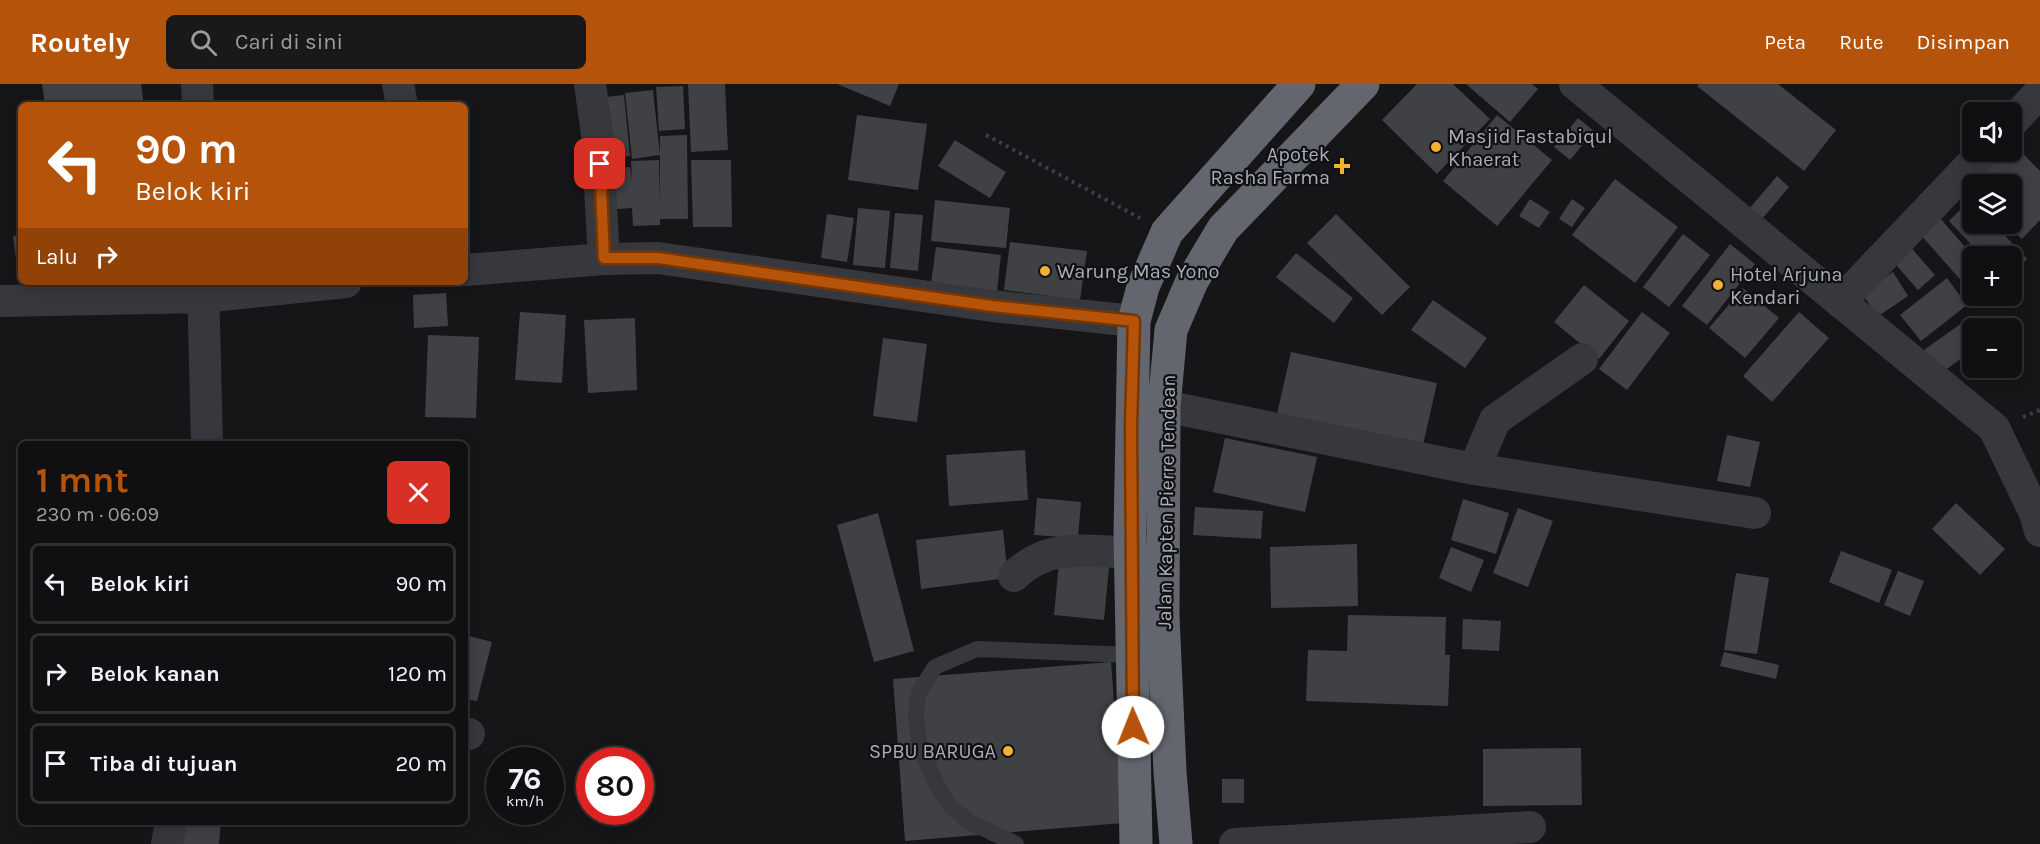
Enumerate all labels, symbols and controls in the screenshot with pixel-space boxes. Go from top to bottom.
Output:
search box [166,15,586,69]
text: Routely [30,26,130,59]
icon: search [187,26,220,59]
text: Cari di sini [235,29,343,55]
text: Peta [1764,30,1806,54]
text: Rute [1839,30,1883,54]
text: Disimpan [1916,30,2010,54]
map controls [1962,102,2022,378]
button: sound [1962,102,2022,162]
text: 90 m [135,124,238,174]
place label: Masjid Fastabiqul Khaerat [1448,125,1613,171]
icon: left [36,126,114,204]
pin [574,138,625,189]
marker: Masjid Fastabiqul Khaerat [1429,140,1443,154]
place label: Apotek Rasha Farma [1210,143,1330,189]
icon: arrive [583,147,616,180]
marker: Apotek Rasha Farma [1335,159,1349,173]
button: layers [1962,174,2022,234]
text: Belok kiri [135,175,251,207]
icon: right [90,240,123,273]
text: Lalu [36,244,78,270]
button: + [1962,246,2022,306]
place label: Warung Mas Yono [1057,260,1220,283]
place label: Hotel Arjuna Kendari [1730,263,1843,309]
marker: Warung Mas Yono [1038,264,1052,278]
marker: Hotel Arjuna Kendari [1711,278,1725,292]
button: − [1962,318,2022,378]
street label: Jalan Kapten Pierre Tendean [1153,374,1180,630]
text: 1 mnt [36,459,129,501]
button: close [387,461,450,524]
text: 230 m · 06:09 [36,503,159,526]
icon: left [39,567,72,600]
text: Belok kiri [90,571,190,597]
text: 90 m [395,571,447,597]
icon: right [39,657,72,690]
text: Belok kanan [90,661,220,687]
text: 120 m [388,661,447,687]
position arrow [1101,695,1165,759]
place label: SPBU BARUGA [869,740,996,763]
marker: SPBU BARUGA [1001,744,1015,758]
icon: arrive [39,747,72,780]
speed limit sign: 80 [576,747,654,825]
text: Tiba di tujuan [90,751,237,777]
text: 20 m [395,751,447,777]
text: 76 [508,761,542,797]
text: km/h [506,792,544,810]

